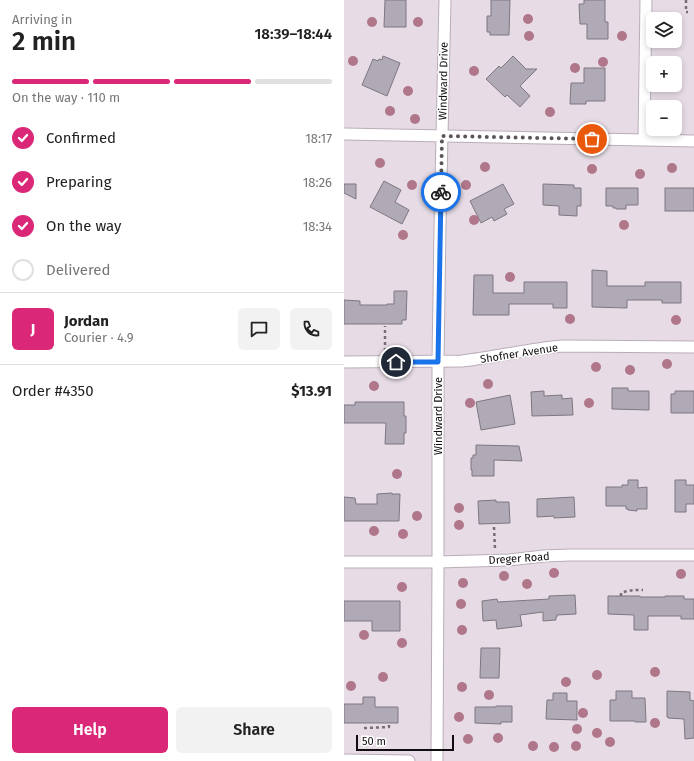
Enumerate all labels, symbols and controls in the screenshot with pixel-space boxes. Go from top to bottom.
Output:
text: Arriving in [12,12,72,27]
map controls [646,12,682,136]
button: layers [646,12,682,48]
text: 18:39–18:44 [254,25,332,43]
text: 2 min [12,26,76,57]
street label: Windward Drive [436,42,451,120]
button: + [646,56,682,92]
text: On the way · 110 m [12,90,120,105]
button: − [646,100,682,136]
pin [575,122,609,156]
icon: check [12,127,34,149]
icon: bag [581,128,603,150]
text: Confirmed [46,129,116,147]
text: 18:17 [305,131,332,146]
icon: check [12,171,34,193]
courier [421,172,461,212]
text: Preparing [46,173,111,191]
text: 18:26 [303,175,332,190]
icon: bike [430,181,452,203]
icon: check [12,215,34,237]
text: On the way [46,217,121,235]
text: 18:34 [303,219,332,234]
text: Delivered [46,261,110,279]
button: chat [238,308,280,350]
button: phone [290,308,332,350]
text: Jordan [64,312,109,330]
text: J [31,320,35,338]
text: Courier · 4.9 [64,330,134,345]
street label: Shofner Avenue [479,341,559,366]
pin [379,345,413,379]
icon: home [385,351,407,373]
street label: Windward Drive [432,377,445,455]
text: Order #4350 [12,382,94,400]
text: $13.91 [291,382,332,400]
street label: Dreger Road [488,550,550,567]
button: Help [12,707,168,753]
button: Share [176,707,332,753]
scale bar [356,733,454,752]
text: 50 m [362,735,386,748]

